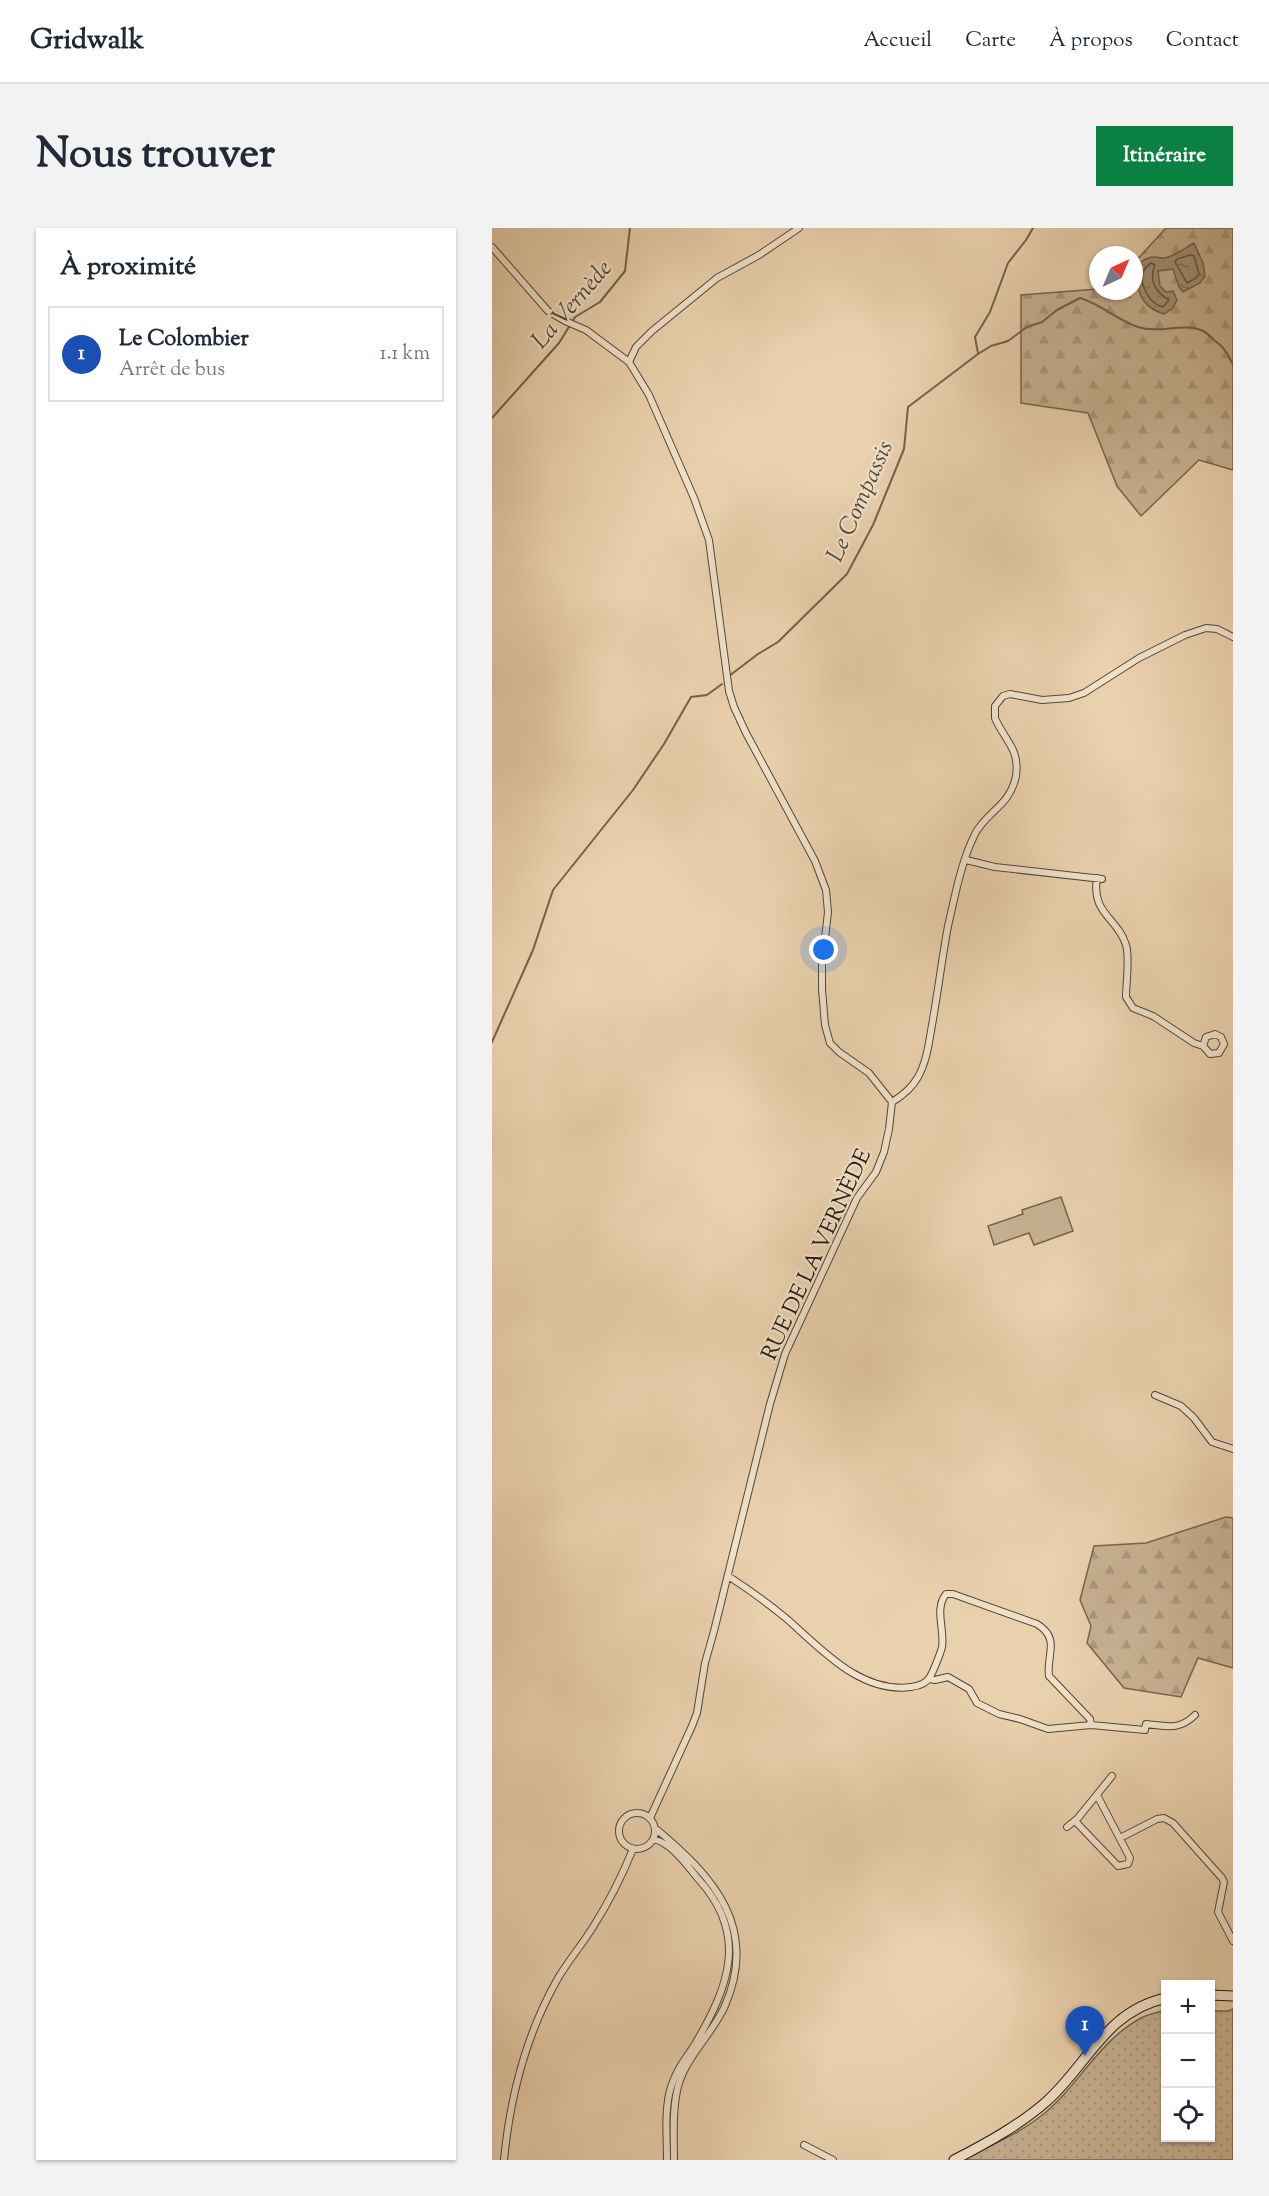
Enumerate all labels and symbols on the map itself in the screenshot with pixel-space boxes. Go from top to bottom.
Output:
north arrow [1089,246,1143,300]
water label: La Vernède [524,253,621,357]
water label: Le Compassis [819,436,903,568]
your location [809,935,838,964]
street label: RUE DE LA VERNÈDE [754,1144,881,1366]
pin: 1 [1066,2006,1104,2056]

